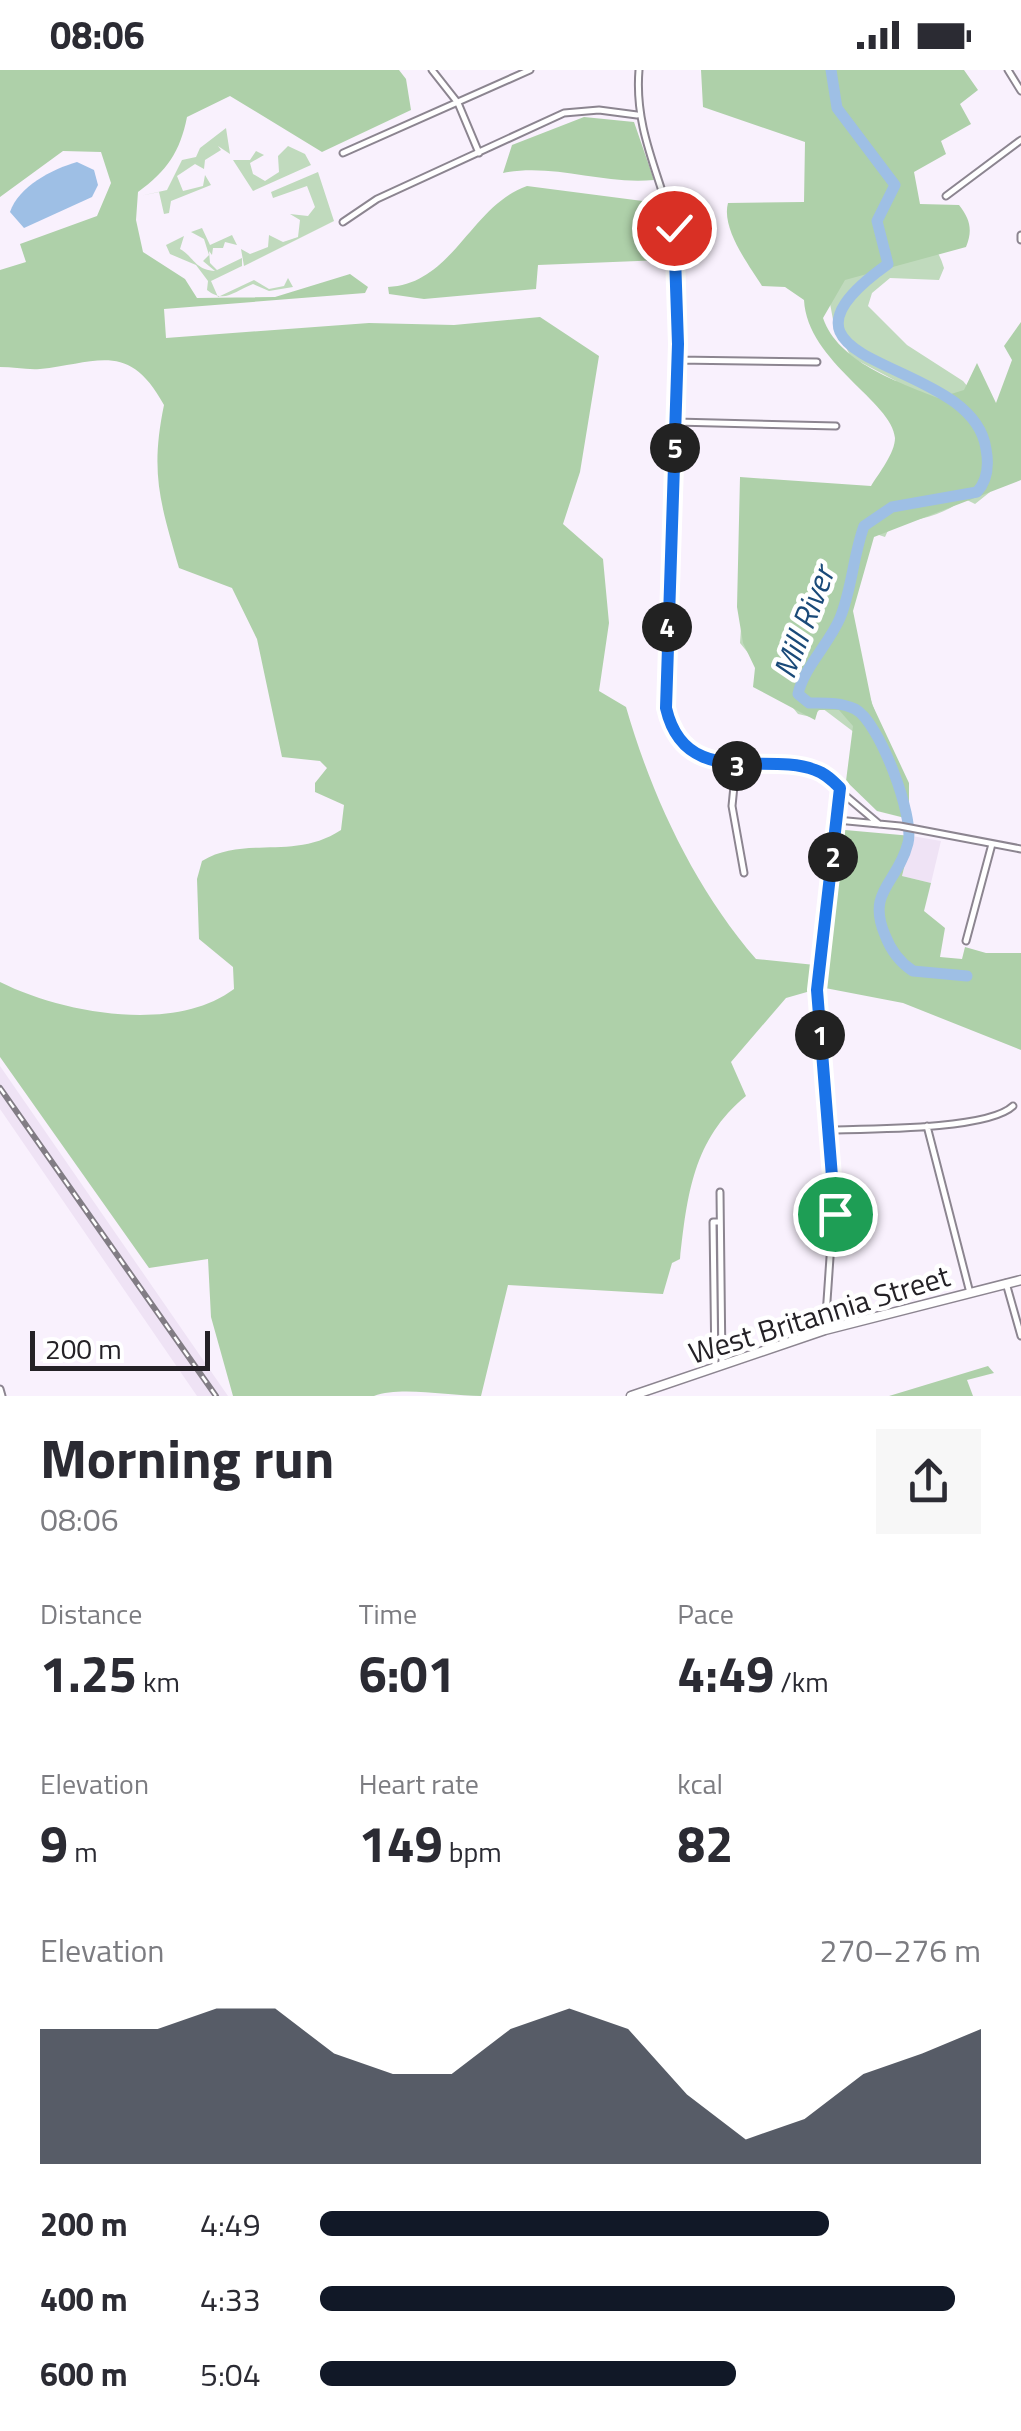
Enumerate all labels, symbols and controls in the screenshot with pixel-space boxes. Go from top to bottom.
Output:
text: 08:06 [50,6,145,64]
pin [632,186,717,271]
icon: check [647,201,702,256]
pin: 5 [650,423,700,473]
text: 5 [667,426,683,469]
water label: Mill River [760,556,848,685]
pin: 4 [642,602,692,652]
text: 4 [659,605,675,648]
pin: 3 [712,741,762,791]
text: 3 [729,744,745,787]
pin: 2 [808,832,858,882]
text: 2 [825,835,841,878]
pin: 1 [795,1010,845,1060]
text: 1 [812,1013,828,1056]
pin [793,1172,878,1257]
icon: arrive [808,1187,863,1242]
street label: West Britannia Street [683,1252,956,1376]
scale bar [30,1326,210,1370]
text: 200 m [45,1327,122,1370]
text: Morning run [40,1416,334,1499]
button: share [876,1429,981,1534]
text: 08:06 [40,1495,119,1543]
text: Distance [40,1592,142,1635]
text: Time [359,1592,417,1635]
text: Pace [677,1592,734,1635]
text: 1.25 [40,1635,137,1711]
text: 6:01 [359,1635,455,1711]
text: 4:49 [677,1635,774,1711]
text: km [137,1660,180,1703]
text: /km [774,1660,829,1703]
text: Elevation [40,1762,149,1805]
text: Heart rate [359,1762,479,1805]
text: kcal [677,1762,723,1805]
text: 9 [40,1805,68,1881]
text: 149 [359,1805,443,1881]
text: 82 [677,1805,733,1881]
text: m [68,1830,98,1873]
text: bpm [443,1830,502,1873]
text: Elevation [40,1926,164,1974]
text: 270–276 m [819,1926,981,1974]
text: 200 m [40,2200,128,2248]
text: 4:49 [200,2200,261,2248]
text: 400 m [40,2275,128,2323]
text: 4:33 [200,2275,261,2323]
text: 600 m [40,2350,128,2398]
text: 5:04 [200,2350,261,2398]

